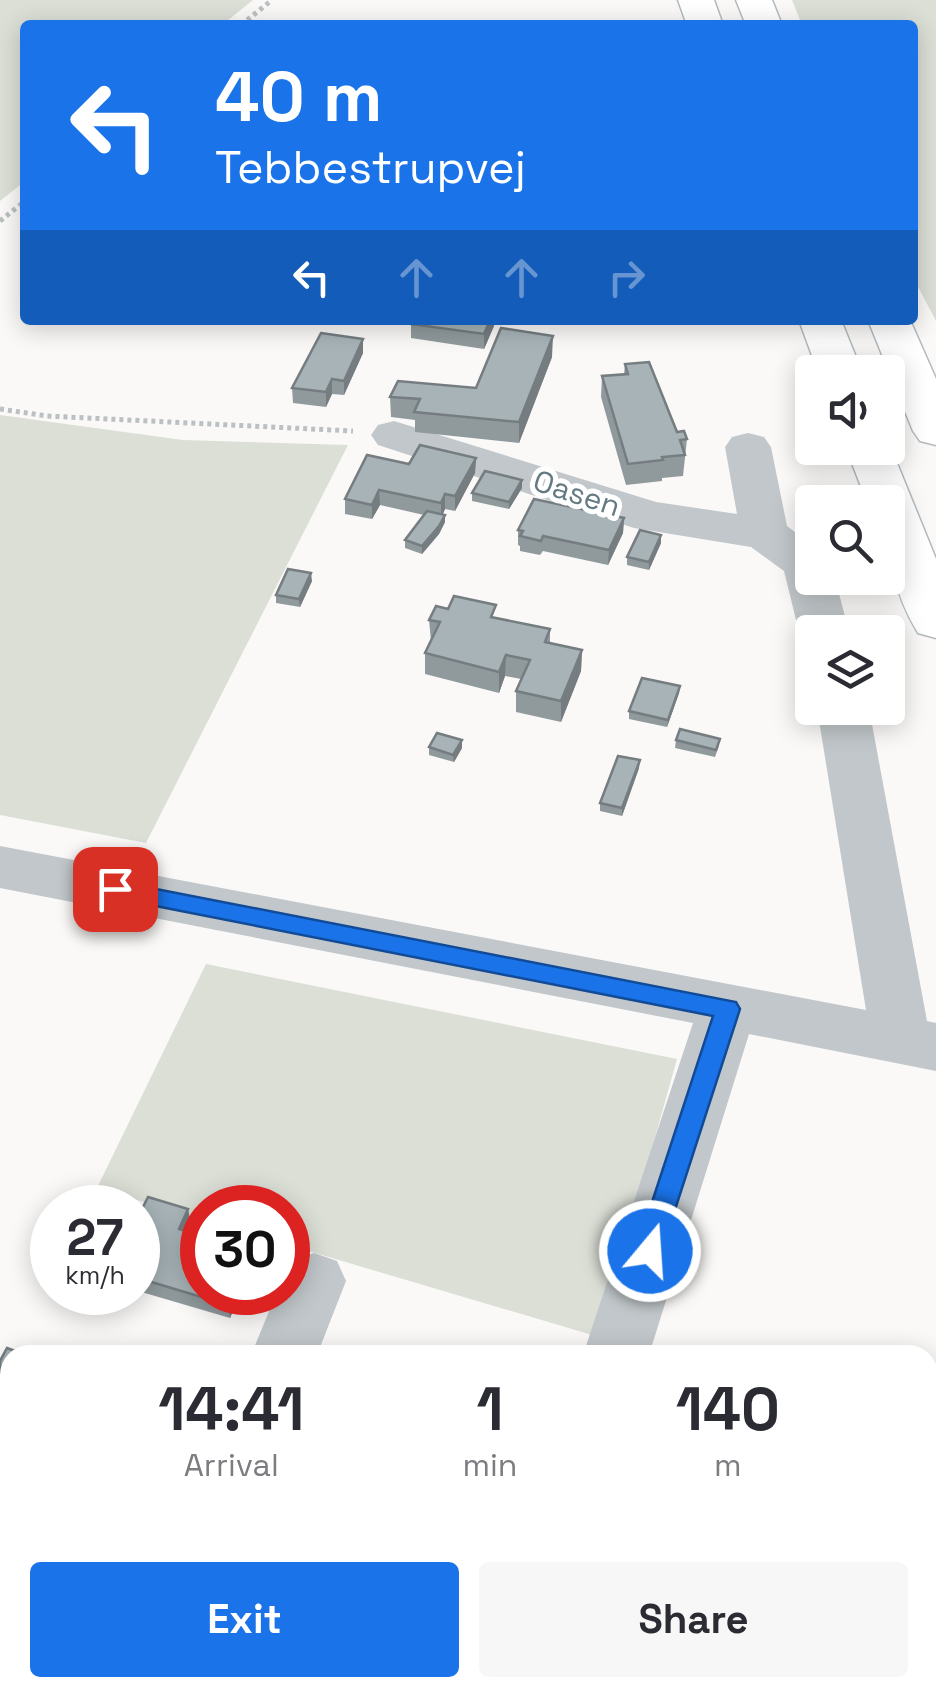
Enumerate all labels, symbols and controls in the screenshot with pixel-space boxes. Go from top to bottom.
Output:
text: 40 m [215,52,382,141]
icon: left [50,60,180,190]
text: Tebbestrupvej [215,139,526,196]
icon: left [284,250,339,305]
icon: ahead [389,250,444,305]
icon: ahead [494,250,549,305]
icon: right [599,250,654,305]
map controls [795,355,905,725]
button: sound [795,355,905,465]
street label: Oasen [529,461,625,525]
button: search [795,485,905,595]
button: layers [795,615,905,725]
pin [73,847,158,932]
icon: arrive [88,862,143,917]
speed limit sign: 30 [180,1185,310,1315]
position arrow [598,1199,702,1303]
text: 27 [67,1206,123,1270]
text: km/h [65,1259,125,1291]
text: 14:41 [158,1371,304,1448]
text: 1 [476,1371,504,1448]
text: 140 [676,1371,780,1448]
text: Arrival [184,1445,279,1485]
text: min [462,1445,517,1485]
text: m [714,1445,741,1485]
button: Exit [30,1562,459,1677]
button: Share [479,1562,908,1677]

